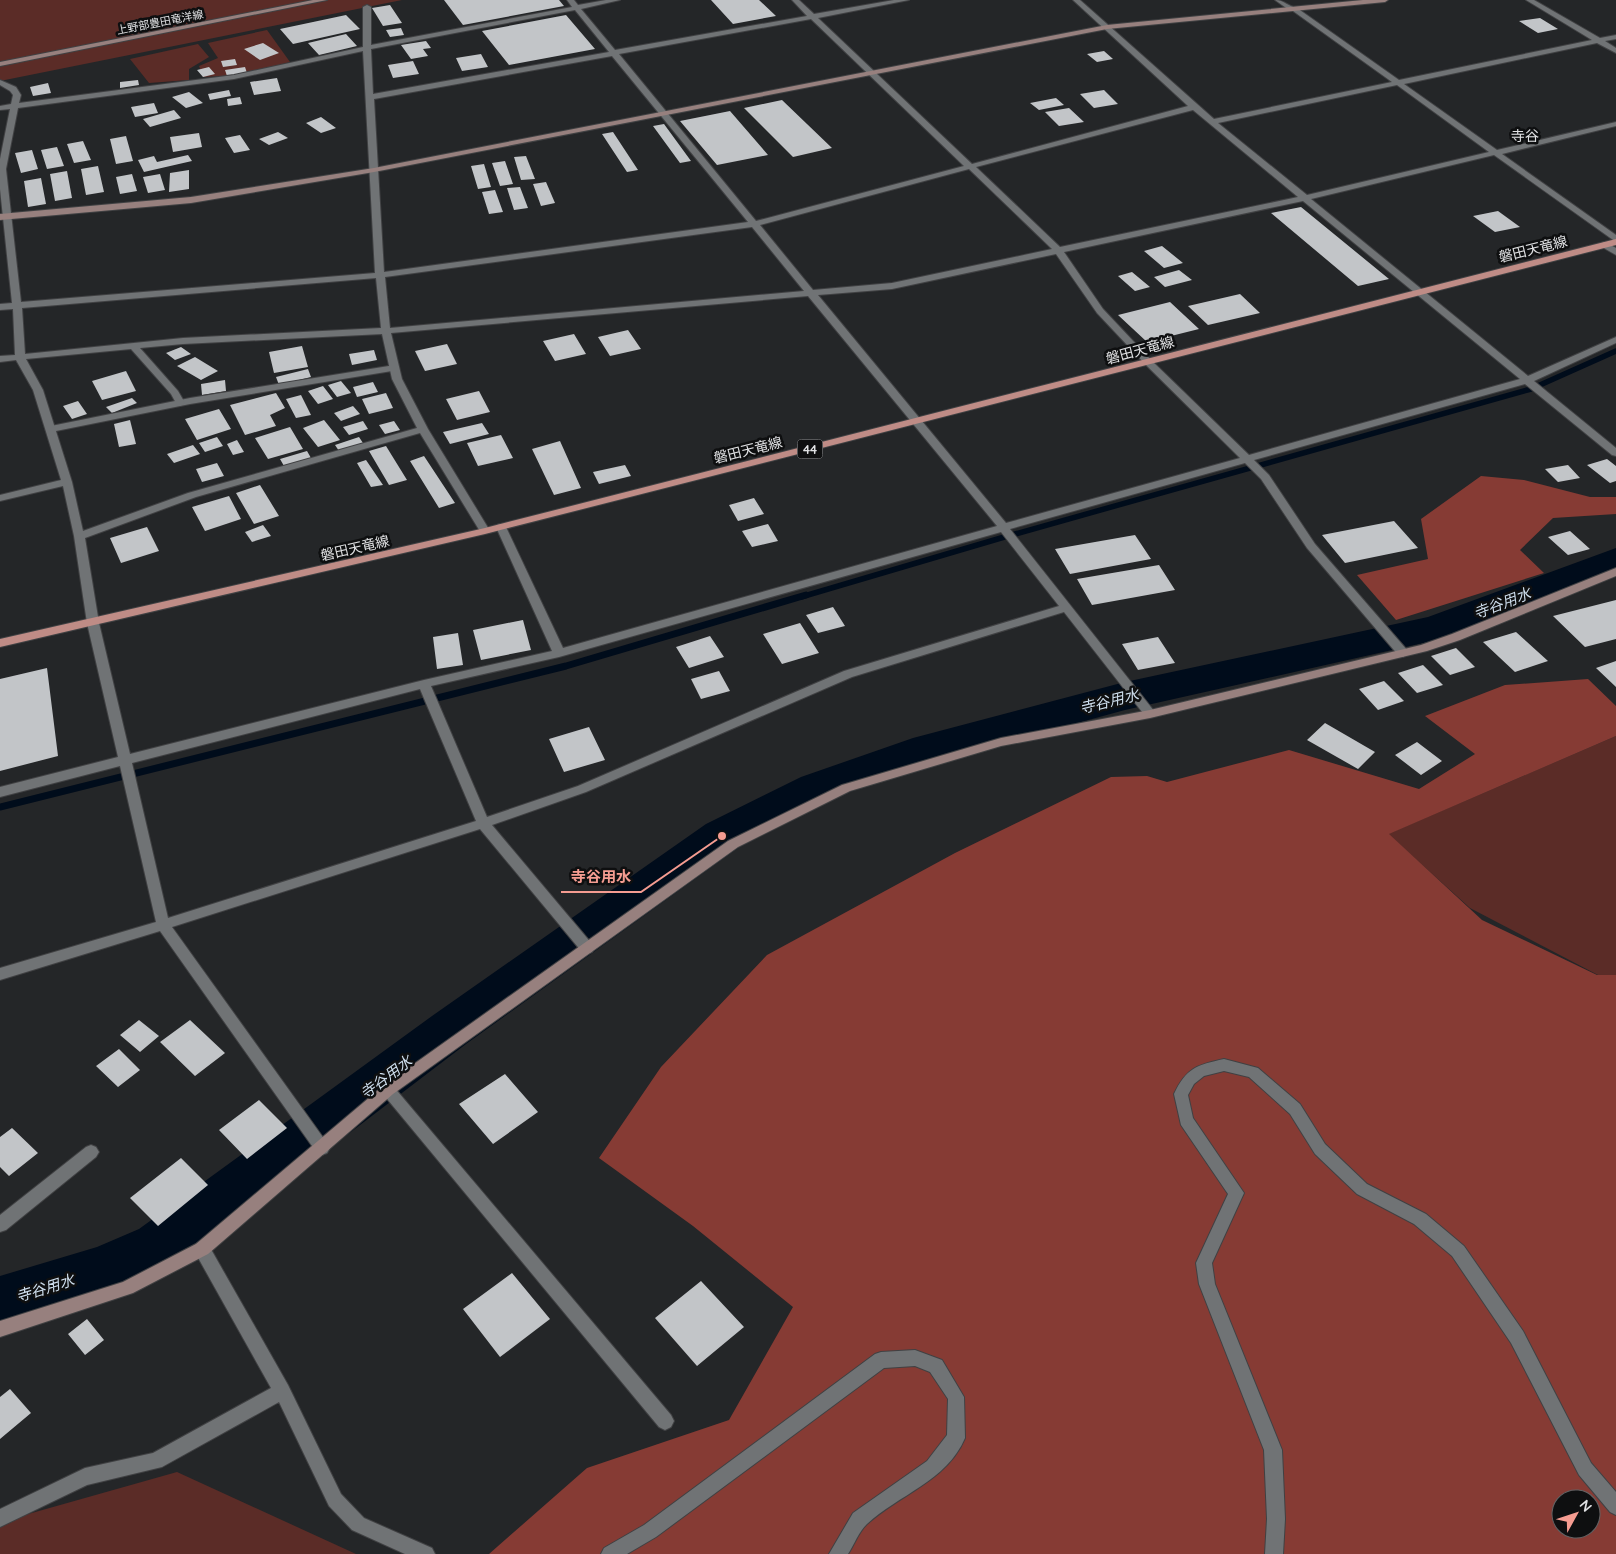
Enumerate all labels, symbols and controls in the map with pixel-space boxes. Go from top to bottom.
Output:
street label: 上野部豊田竜洋線 [115,7,205,37]
district label: 寺谷 [1511,127,1539,145]
street label: 磐田天竜線 [1497,232,1569,266]
street label: 磐田天竜線 [1104,332,1176,368]
street label: 磐田天竜線 [712,433,784,467]
road number: 44 [798,439,822,458]
street label: 磐田天竜線 [319,531,391,565]
water label: 寺谷用水 [1471,583,1535,623]
water label: 寺谷用水 [1078,684,1142,717]
callout: 寺谷用水 [561,862,641,892]
text: 寺谷用水 [571,867,631,886]
water label: 寺谷用水 [356,1050,417,1103]
water label: 寺谷用水 [14,1270,78,1306]
north arrow [1551,1489,1601,1539]
text: N [1576,1496,1596,1515]

